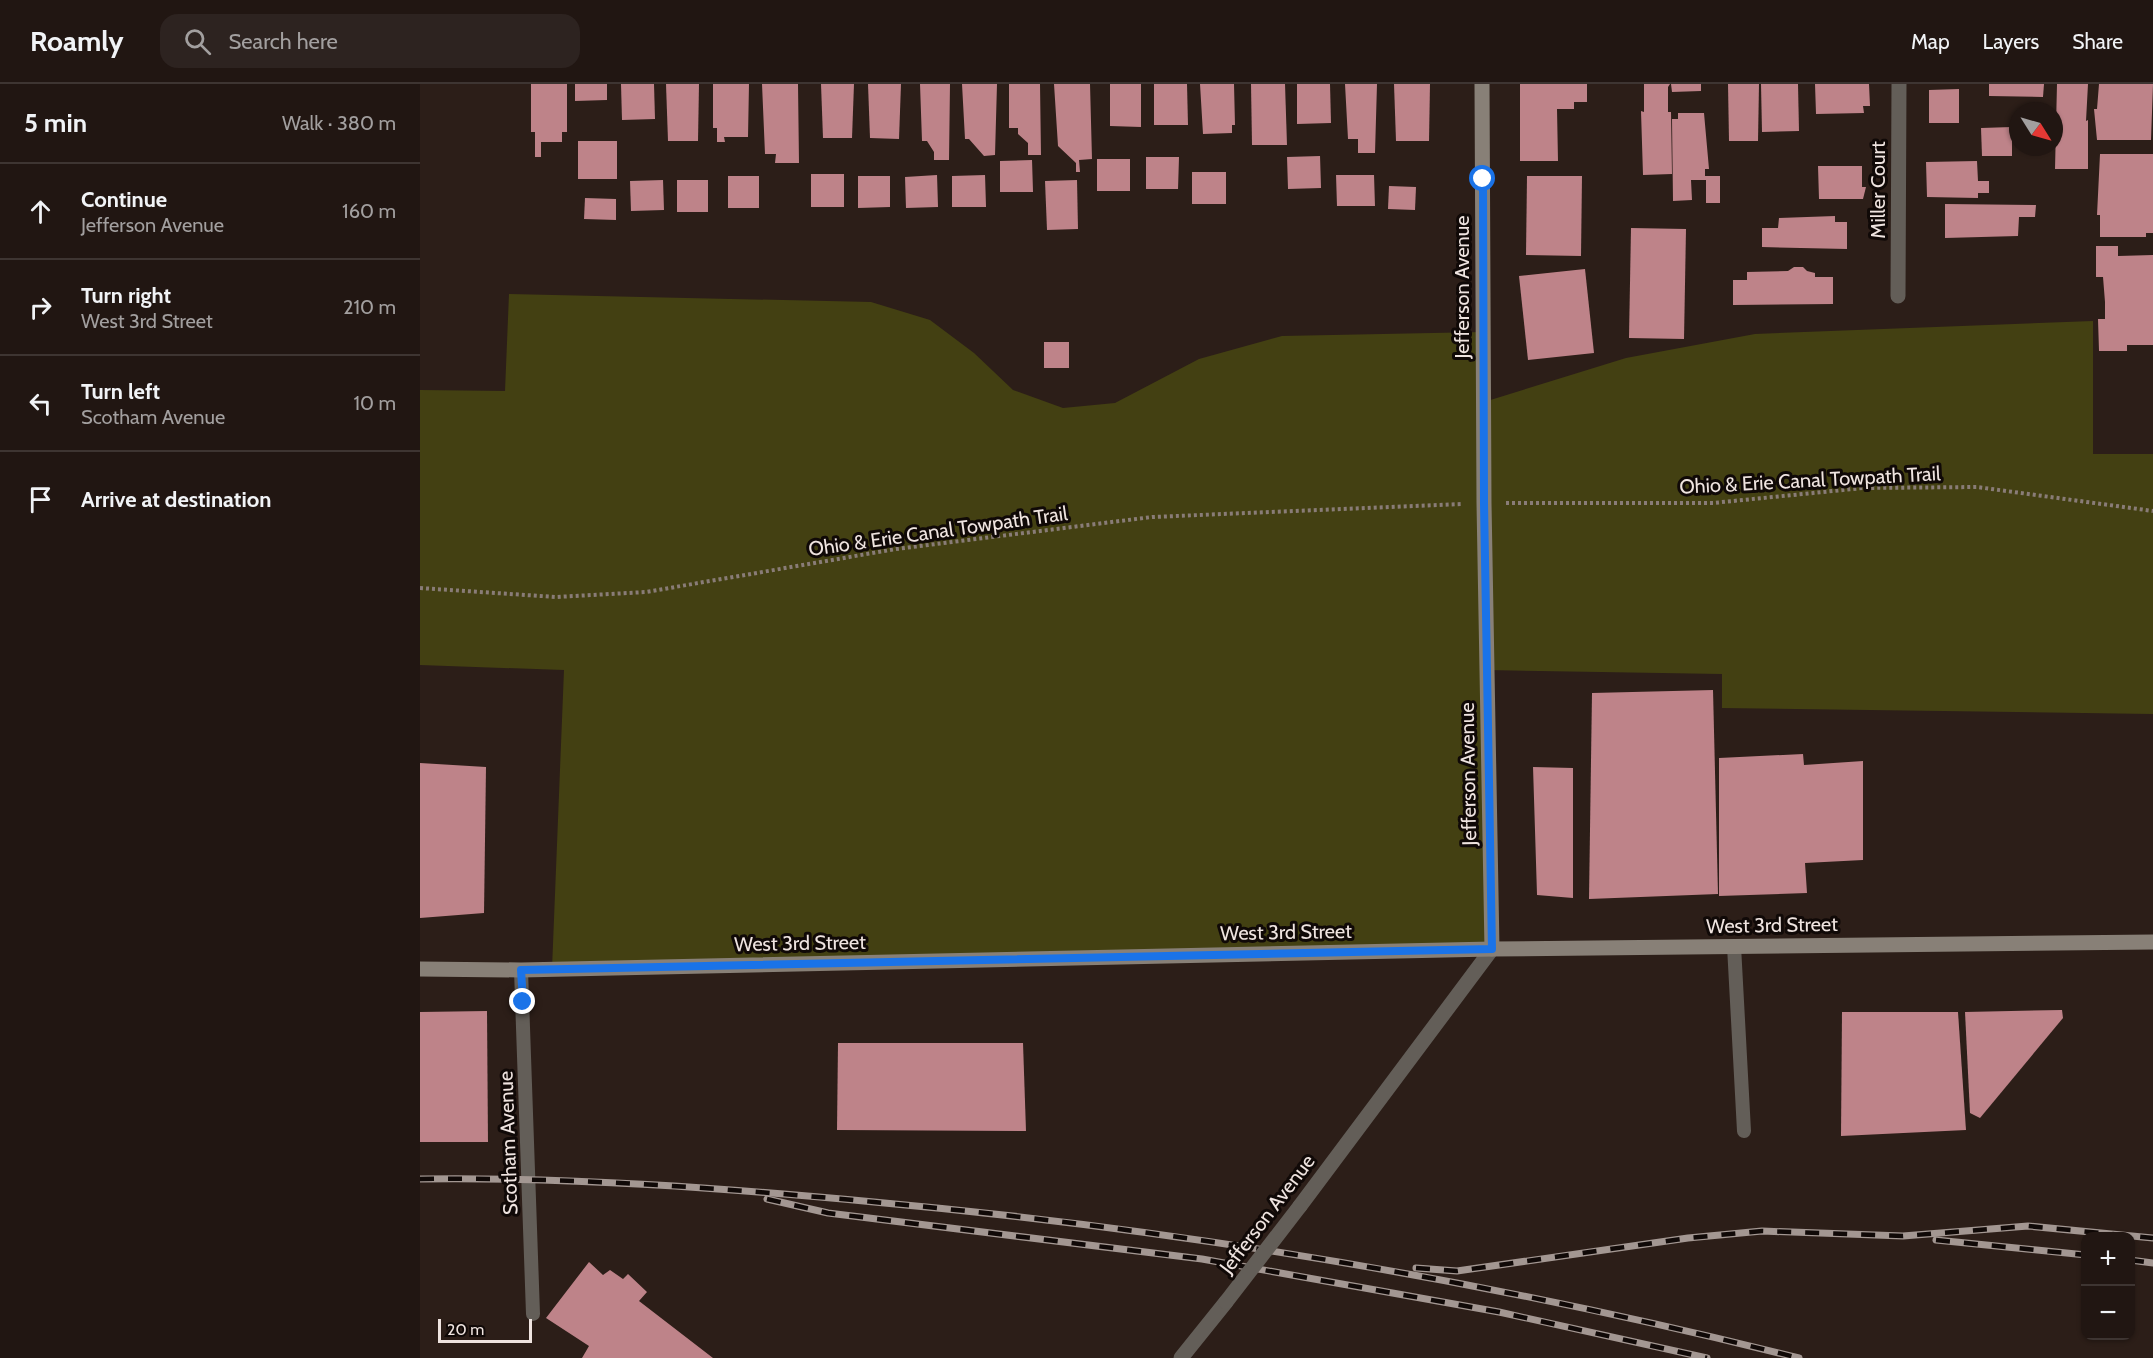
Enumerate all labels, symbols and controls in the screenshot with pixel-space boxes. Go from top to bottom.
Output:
search box [160,14,580,68]
text: Roamly [30,24,124,58]
icon: search [181,25,214,58]
text: Search here [229,28,338,55]
text: Map [1911,29,1950,54]
text: Layers [1983,29,2039,54]
text: Share [2072,29,2123,54]
north arrow [2009,102,2063,156]
text: 5 min [24,107,87,139]
text: Walk · 380 m [282,111,396,135]
street label: Miller Court [1866,141,1890,239]
route start [1469,165,1495,191]
text: Continue [81,186,167,213]
icon: ahead [24,195,57,228]
text: 160 m [342,199,396,223]
text: Jefferson Avenue [81,213,224,237]
street label: Jefferson Avenue [1450,215,1474,360]
text: Turn right [81,282,171,309]
icon: right [24,291,57,324]
text: 210 m [343,295,396,319]
text: West 3rd Street [81,309,213,333]
text: Turn left [81,378,160,405]
icon: left [24,387,57,420]
text: 10 m [353,391,396,415]
text: Scotham Avenue [81,405,225,429]
street label: Ohio & Erie Canal Towpath Trail [1679,461,1941,499]
icon: arrive [24,483,57,516]
text: Arrive at destination [81,486,271,513]
street label: Ohio & Erie Canal Towpath Trail [807,501,1069,561]
street label: Jefferson Avenue [1455,702,1481,847]
street label: West 3rd Street [1706,912,1838,938]
street label: West 3rd Street [1220,919,1352,945]
street label: West 3rd Street [734,930,866,956]
route end [509,988,535,1014]
street label: Scotham Avenue [493,1071,523,1215]
street label: Jefferson Avenue [1214,1150,1320,1279]
map controls [2081,1232,2135,1340]
button: + [2081,1232,2135,1286]
button: − [2081,1286,2135,1340]
scale bar [438,1316,532,1344]
text: 20 m [447,1320,484,1339]

